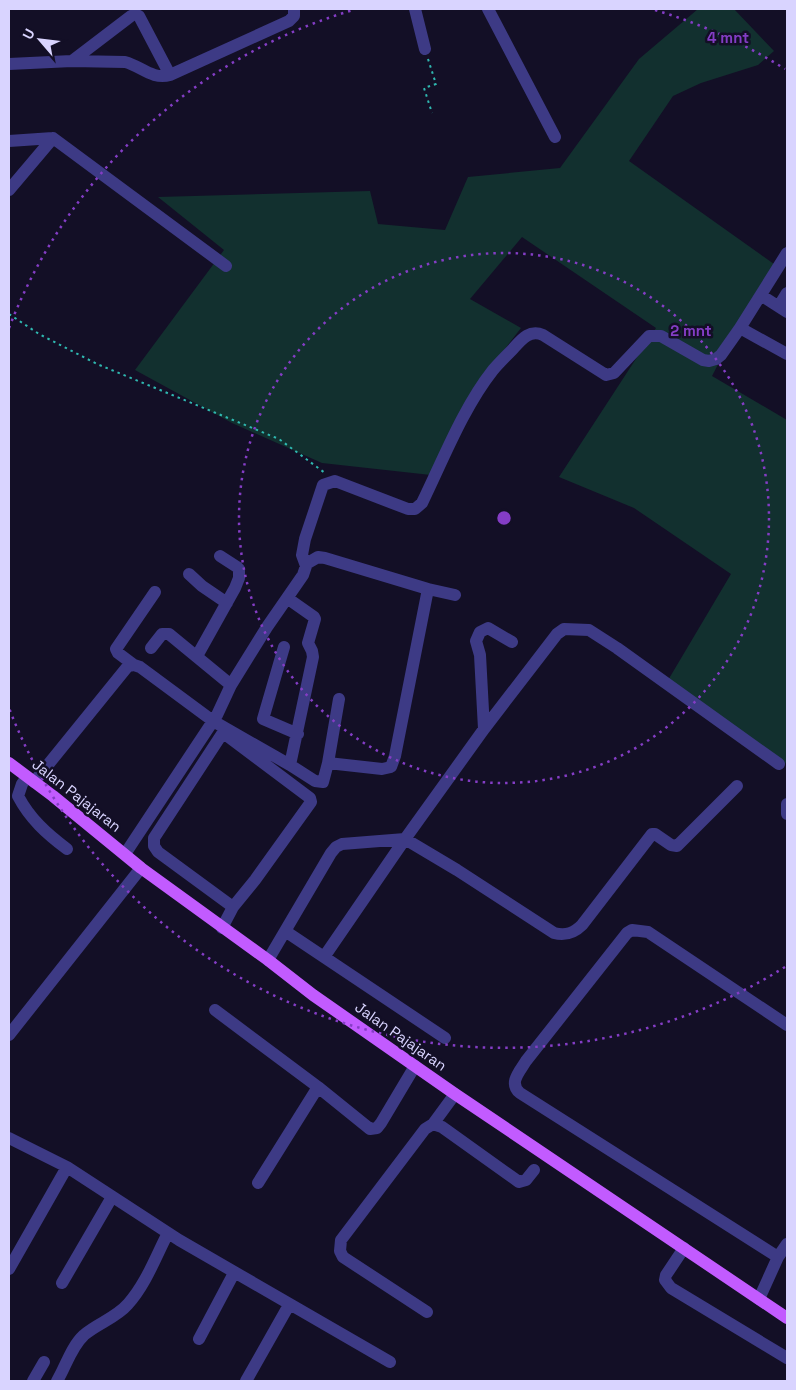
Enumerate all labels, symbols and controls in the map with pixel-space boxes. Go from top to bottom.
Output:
north arrow [15,15,65,65]
text: U [18,26,39,42]
text: 4 mnt [707,28,749,47]
text: 2 mnt [670,321,712,340]
centre of rings [495,509,513,527]
street label: Jalan Pajajaran [29,754,125,836]
street label: Jalan Pajajaran [351,997,451,1075]

